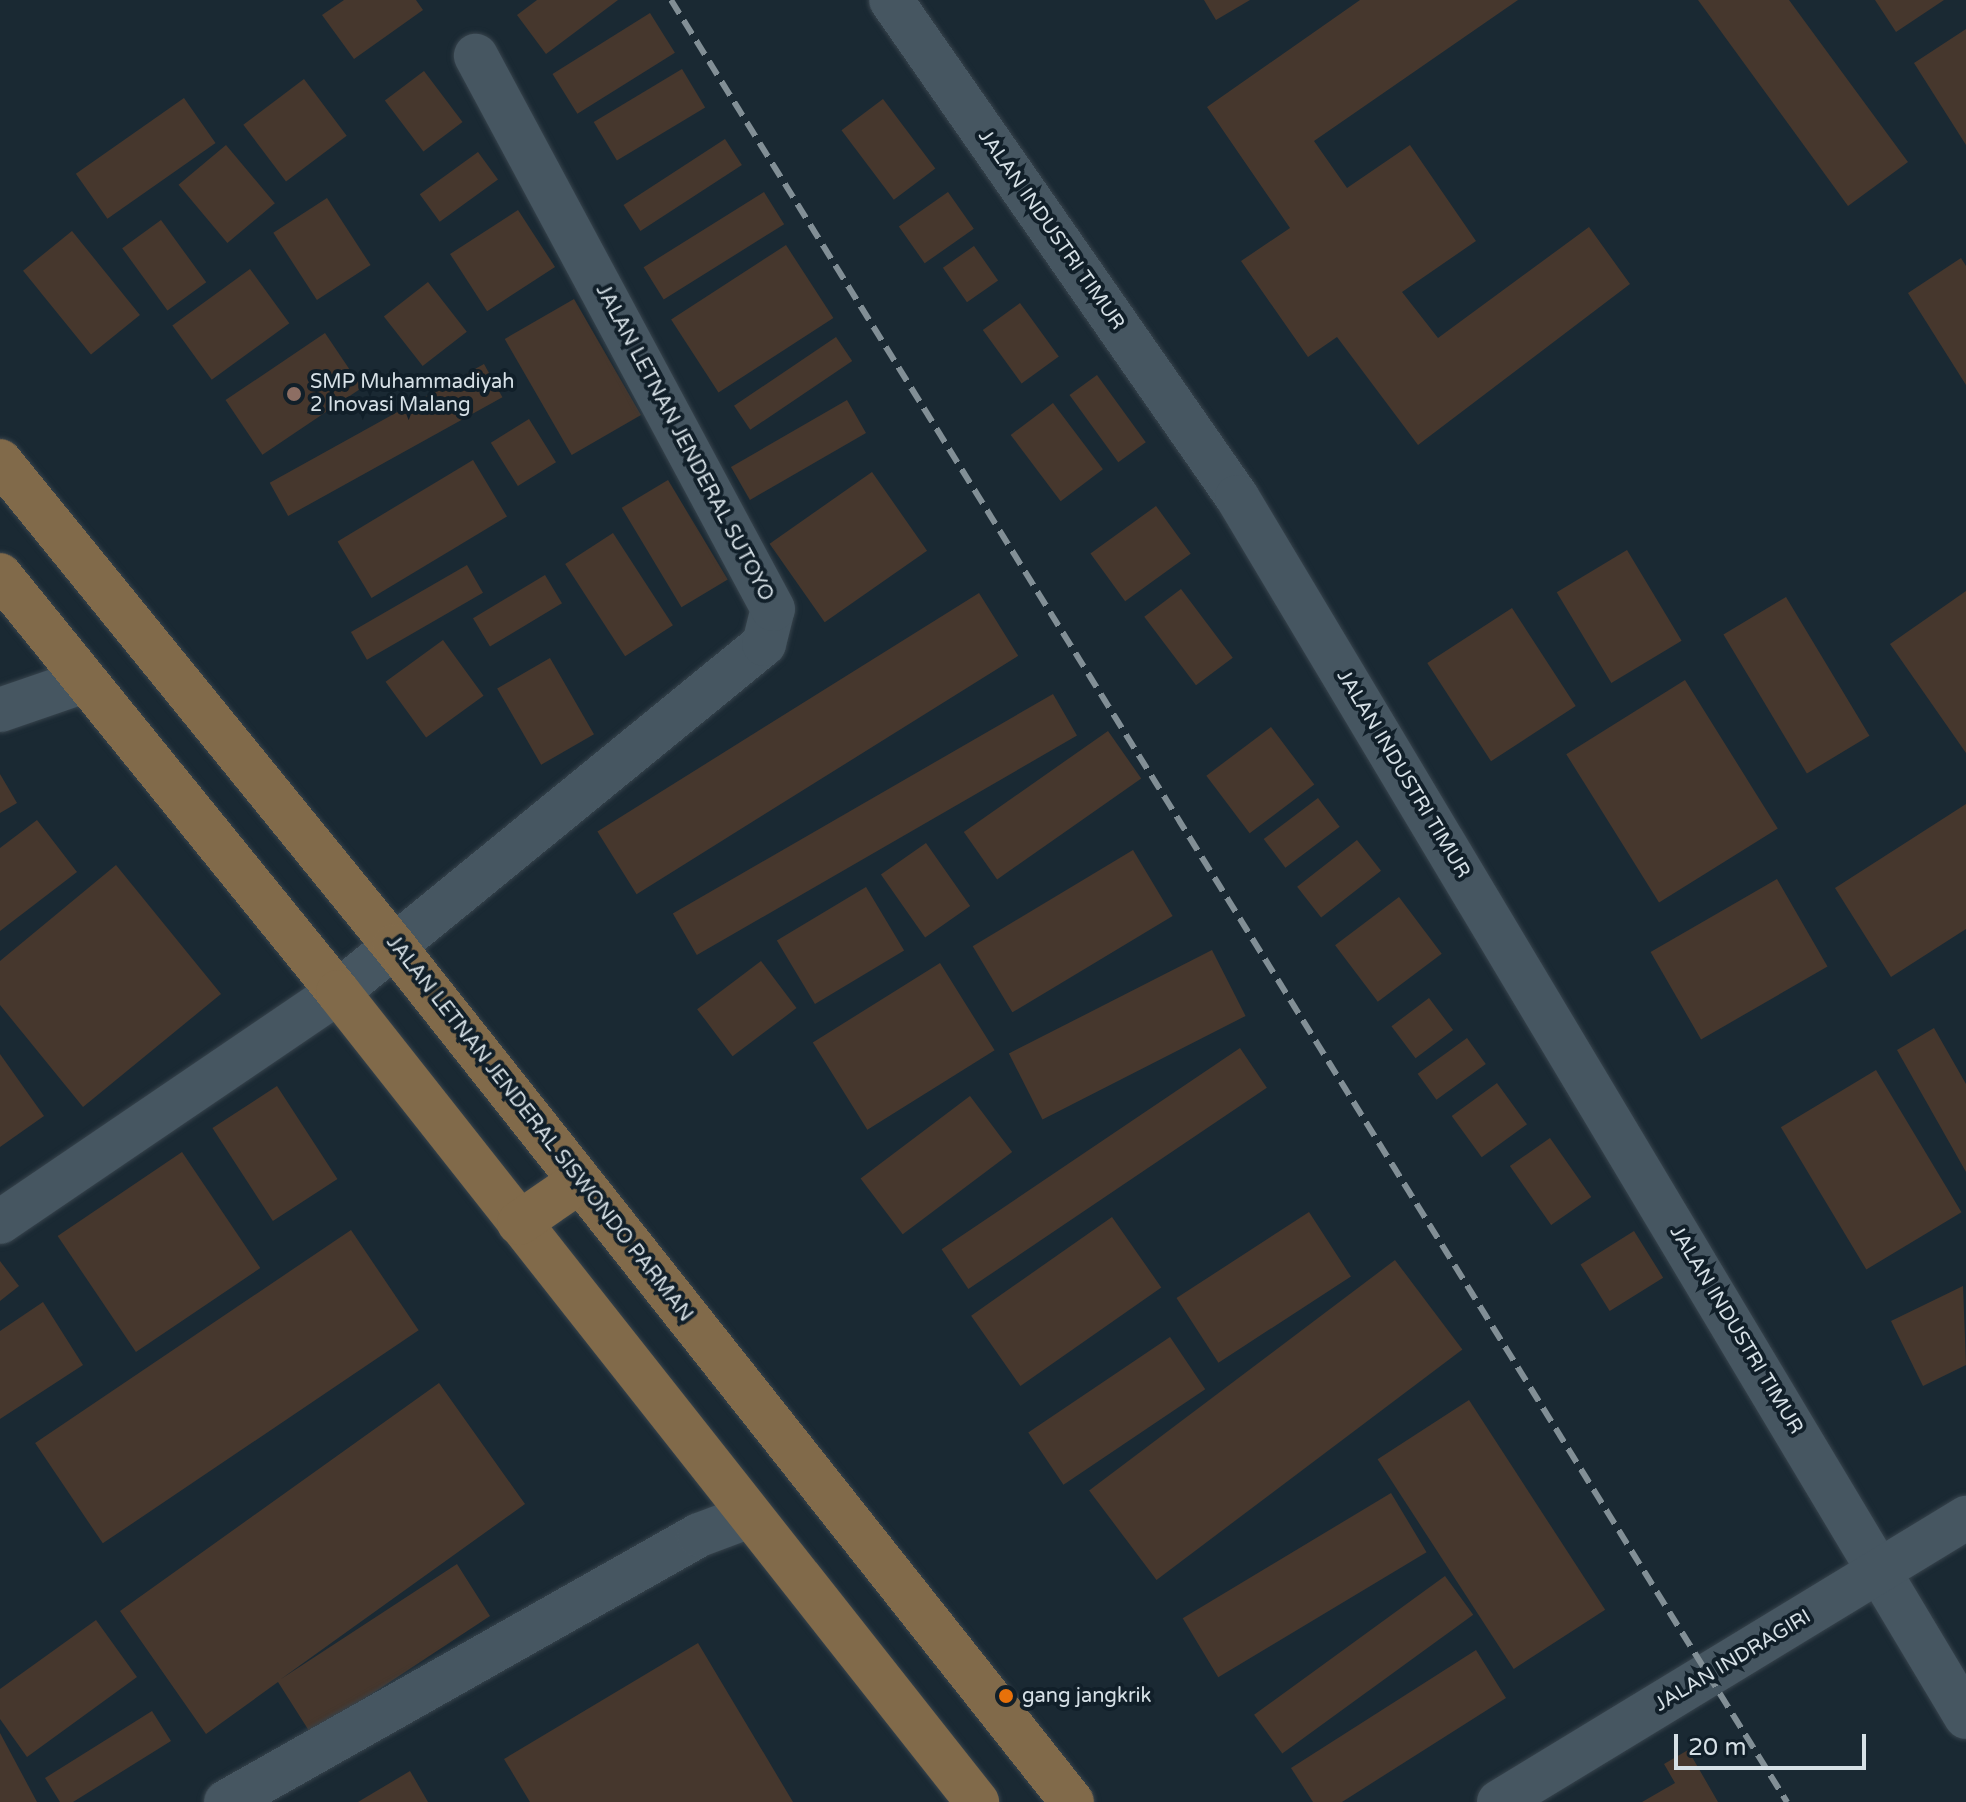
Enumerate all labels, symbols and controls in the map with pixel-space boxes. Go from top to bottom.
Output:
street label: JALAN INDUSTRI TIMUR [973,125,1129,335]
street label: JALAN LETNAN JENDERAL SUTOYO [590,281,778,605]
place label: SMP Muhammadiyah 2 Inovasi Malang [310,370,515,417]
marker: SMP Muhammadiyah 2 Inovasi Malang [285,385,303,403]
street label: JALAN INDUSTRI TIMUR [1331,665,1475,883]
street label: JALAN LETNAN JENDERAL SISWONDO PARMAN [381,931,697,1327]
street label: JALAN INDUSTRI TIMUR [1664,1221,1808,1439]
street label: JALAN INDRAGIRI [1651,1605,1815,1717]
place label: gang jangkrik [1022,1684,1151,1708]
marker: gang jangkrik [997,1687,1015,1705]
scale bar [1678,1718,1870,1768]
text: 20 m [1688,1733,1746,1762]

